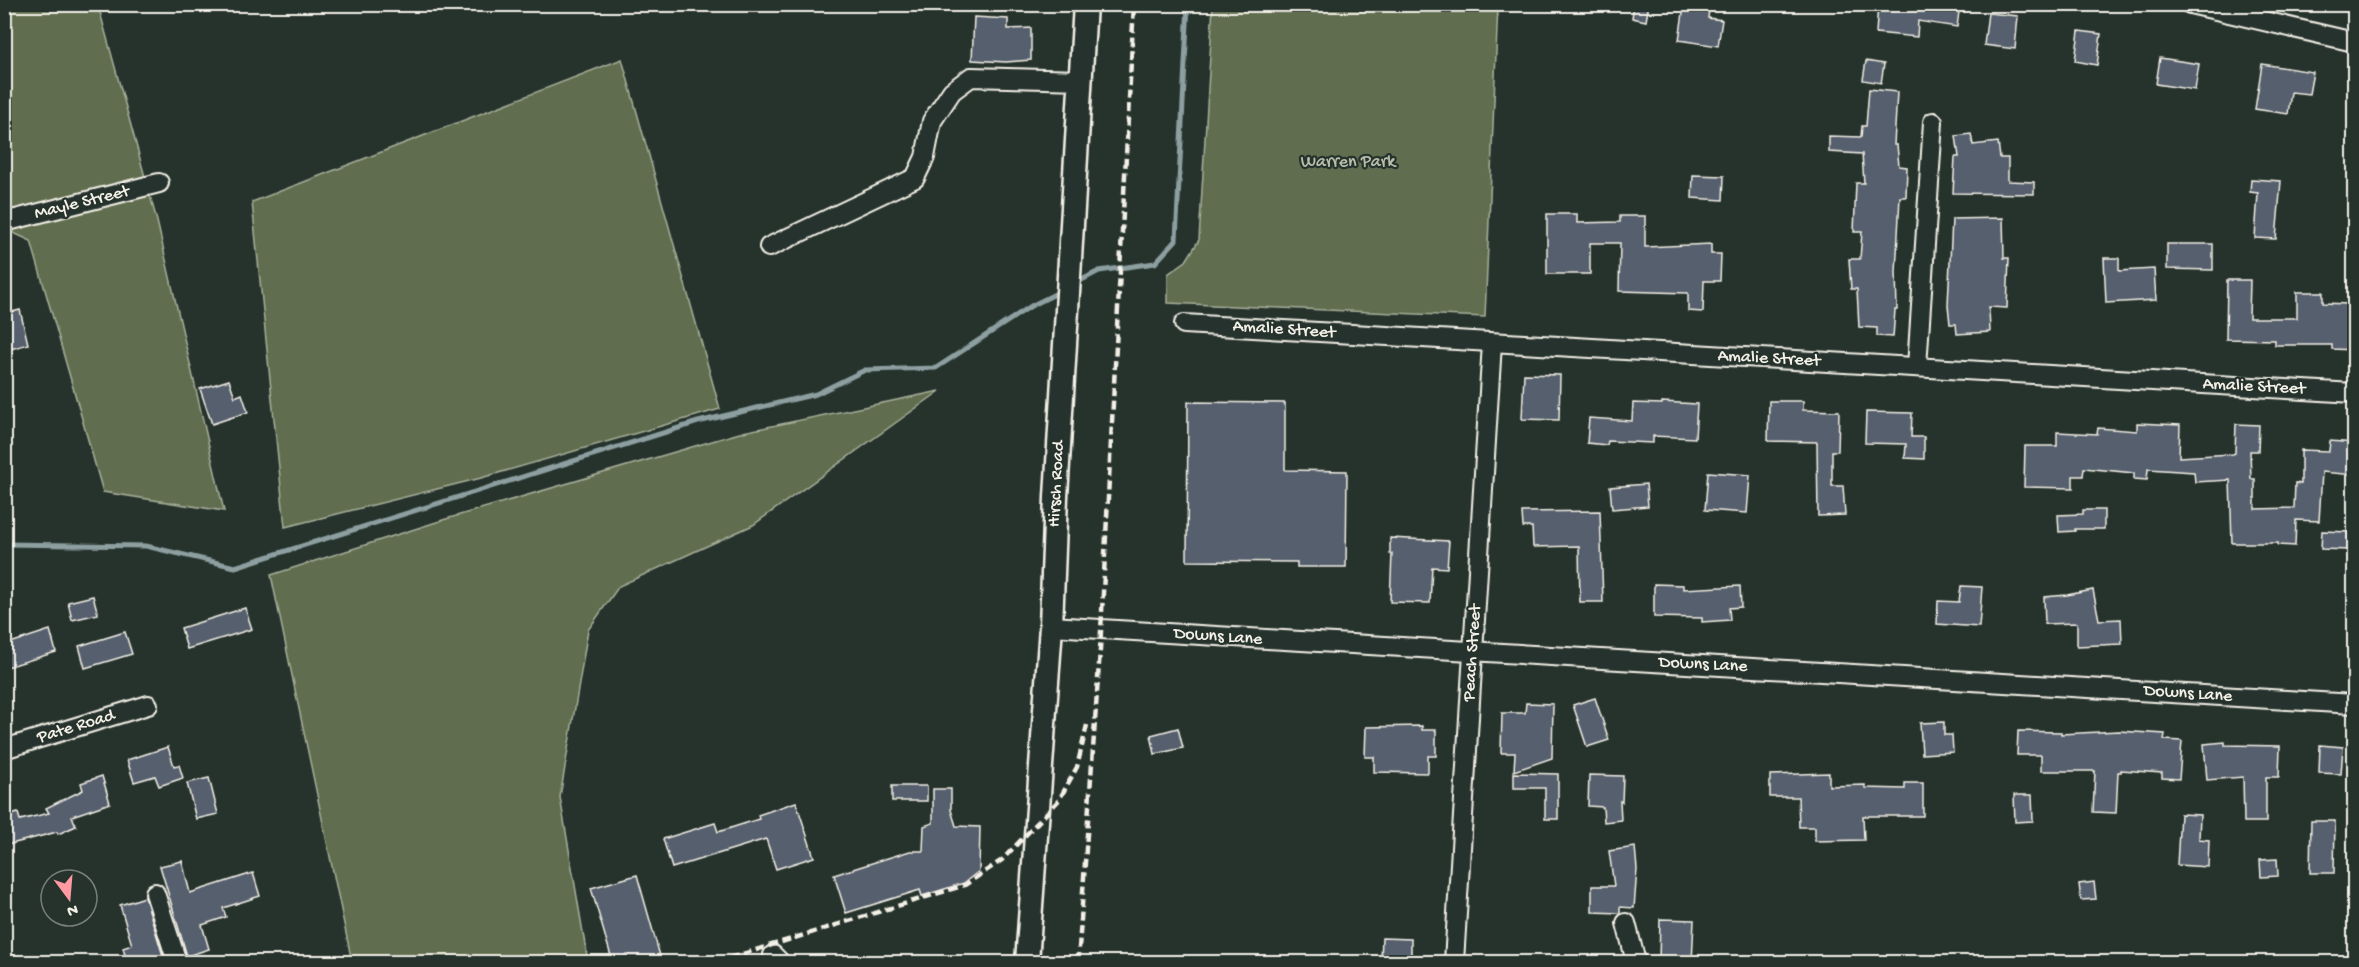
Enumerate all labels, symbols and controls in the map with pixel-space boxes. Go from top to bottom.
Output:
park label: Warren Park [1301,152,1397,173]
street label: Mayle Street [32,181,133,225]
street label: Amalie Street [1232,316,1338,344]
street label: Amalie Street [1717,346,1823,372]
street label: Amalie Street [2202,374,2308,400]
street label: Hirsch Road [1044,439,1070,528]
street label: Peach Street [1459,602,1487,703]
street label: Downs Lane [1172,623,1264,651]
street label: Downs Lane [1657,652,1749,678]
street label: Downs Lane [2142,680,2234,708]
street label: Pate Road [34,705,119,749]
north arrow [39,868,99,928]
text: N [64,898,80,920]

